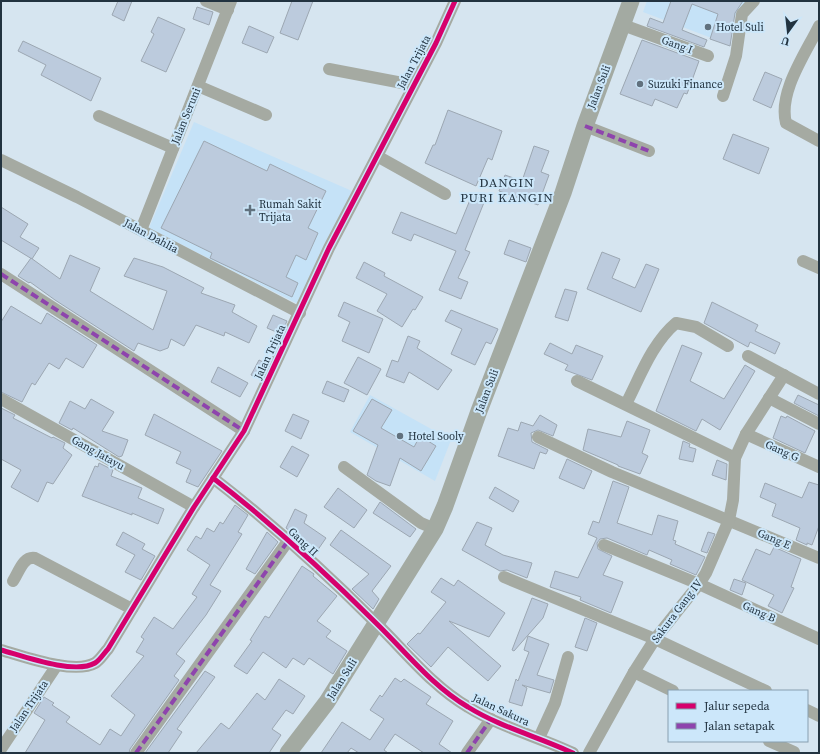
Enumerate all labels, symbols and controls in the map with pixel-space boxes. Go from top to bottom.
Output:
north arrow [768,12,808,52]
place label: Hotel Suli [716,20,764,35]
marker: Hotel Suli [703,22,713,32]
street label: Jalan Trijata [393,32,435,93]
street label: Gang I [659,32,695,58]
text: U [780,33,791,49]
street label: Jalan Suli [583,63,614,112]
place label: Suzuki Finance [648,77,723,92]
marker: Suzuki Finance [635,79,645,89]
street label: Jalan Seruni [168,86,204,147]
district label: DANGIN PURI KANGIN [460,174,554,206]
place label: Rumah Sakit Trijata [259,197,322,225]
marker: Rumah Sakit Trijata [244,204,256,216]
street label: Jalan Dahlia [120,215,181,257]
street label: Jalan Trijata [250,322,289,383]
street label: Jalan Suli [471,367,502,416]
place label: Hotel Sooly [408,429,464,444]
marker: Hotel Sooly [395,431,405,441]
street label: Gang Jatayu [69,432,128,474]
street label: Gang G [763,437,802,465]
street label: Gang II [285,524,321,560]
street label: Gang E [755,525,793,553]
street label: Sakura Gang IV [648,576,706,646]
street label: Gang B [740,598,778,626]
street label: Jalan Suli [323,656,361,703]
street label: Jalan Trijata [6,677,52,736]
street label: Jalan Sakura [469,690,532,730]
legend [668,690,808,742]
text: Jalur sepeda [703,698,771,714]
text: Jalan setapak [703,718,775,734]

